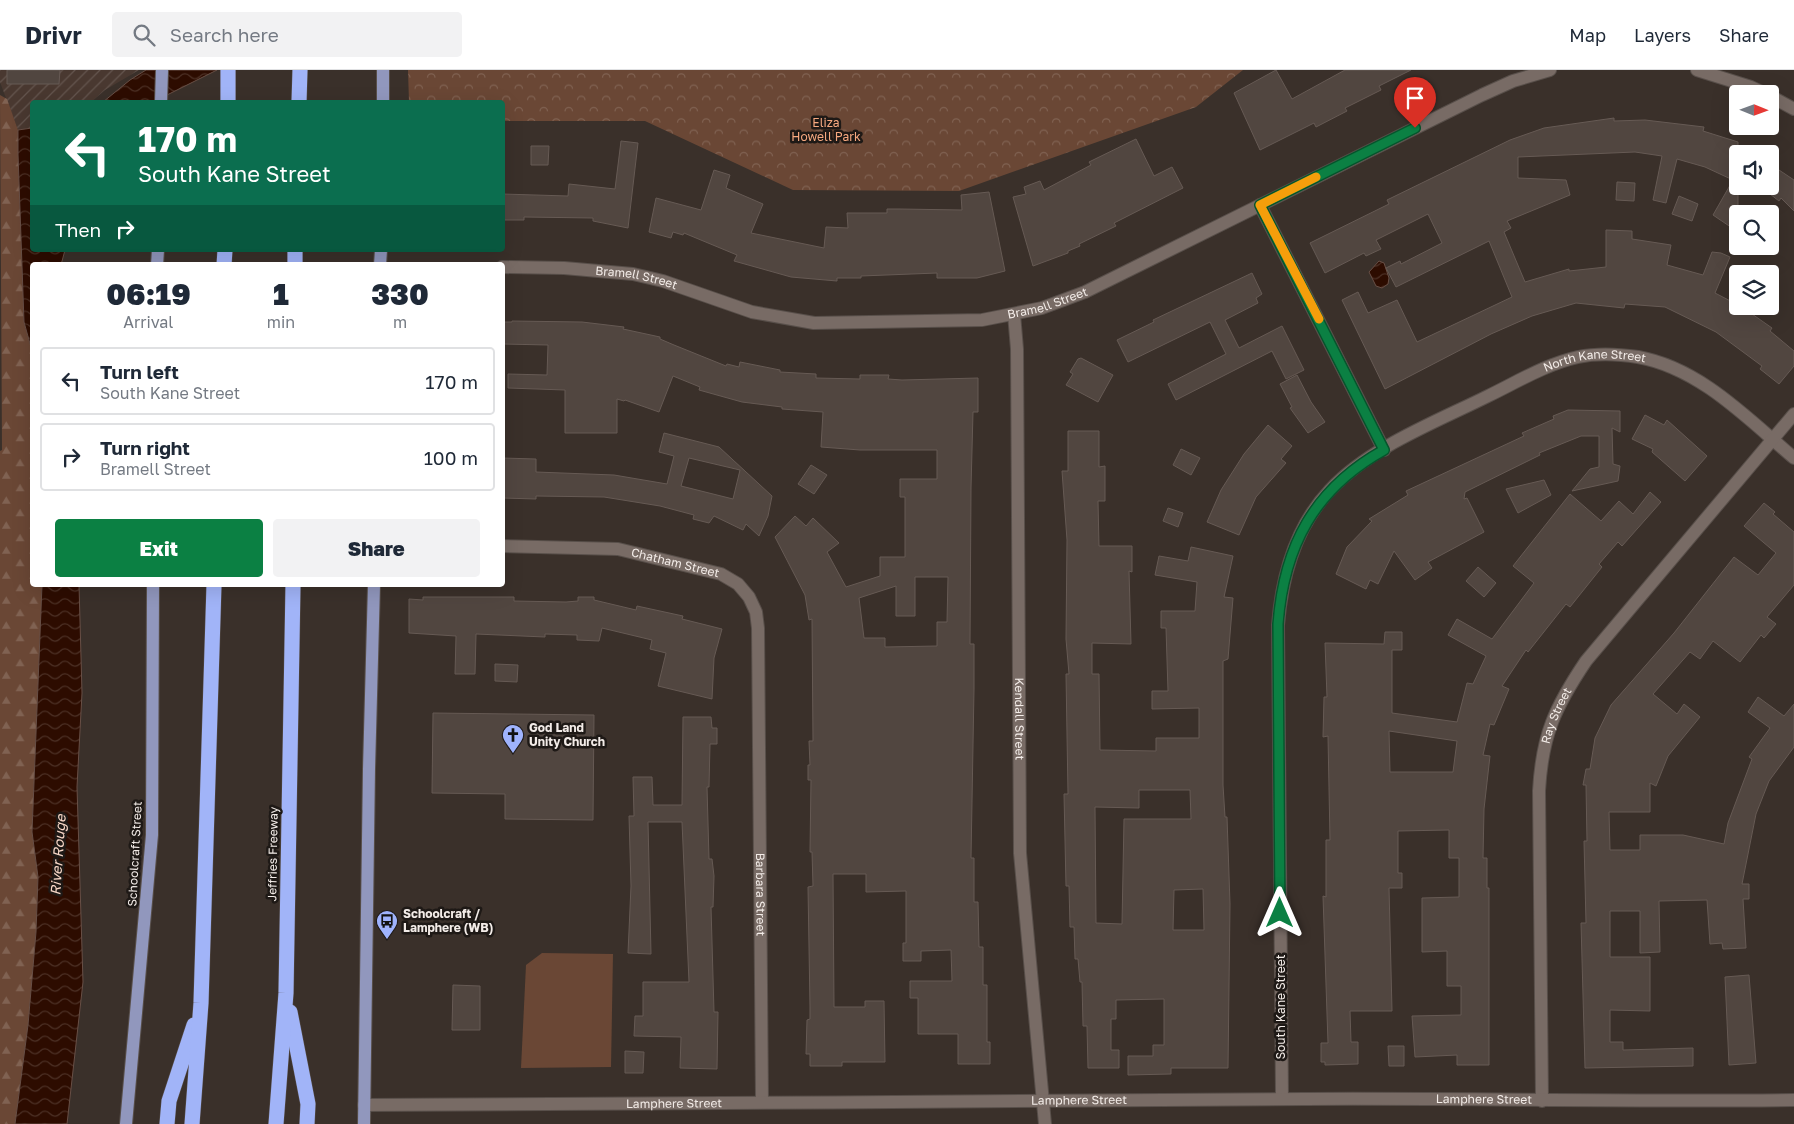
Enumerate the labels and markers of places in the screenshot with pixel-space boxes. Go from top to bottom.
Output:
pin [1394,77,1436,128]
place label: God Land Unity Church [529,720,605,749]
church icon: God Land Unity Church [501,723,525,754]
place label: Schoolcraft / Lamphere (WB) [403,906,493,935]
bus stop icon: Schoolcraft / Lamphere (WB) [375,909,399,940]

